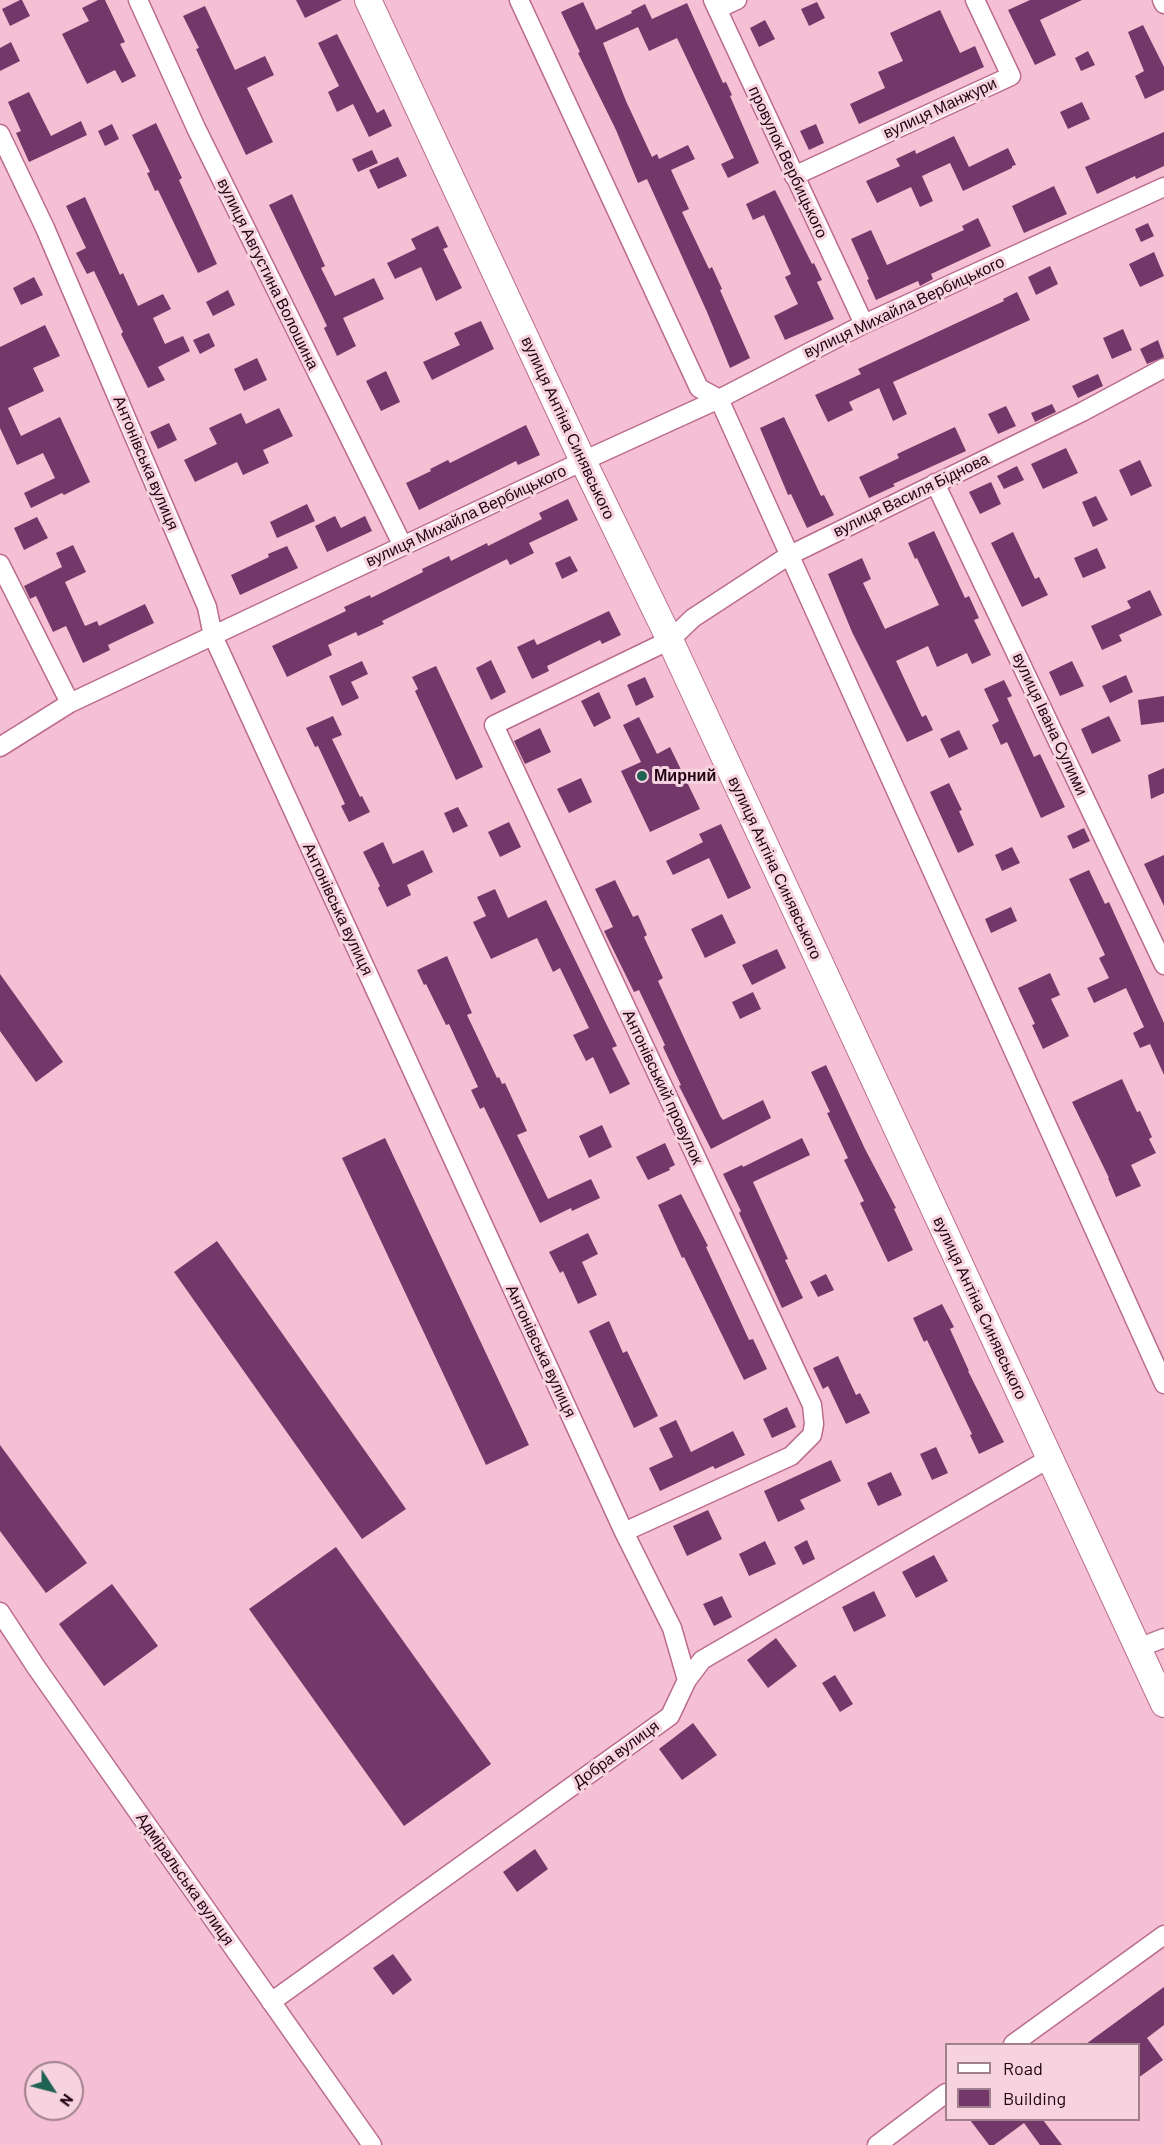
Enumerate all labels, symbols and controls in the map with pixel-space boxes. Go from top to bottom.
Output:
street label: вулиця Манжури [880,73,1000,143]
street label: провулок Вербицького [744,83,832,241]
street label: вулиця Августина Волошина [213,175,323,373]
street label: вулиця Михайла Вербицького [801,252,1007,362]
street label: вулиця Антіна Синявського [517,334,619,522]
street label: Антонівська вулиця [109,393,183,533]
street label: вулиця Василя Біднова [830,449,992,541]
street label: вулиця Михайла Вербицького [363,461,569,571]
street label: вулиця Івана Сулими [1009,650,1091,798]
place label: Мирний [654,766,716,786]
marker: Мирний [635,769,649,783]
street label: вулиця Антіна Синявського [724,774,826,962]
street label: Антонівська вулиця [299,840,377,978]
street label: Антонівський провулок [619,1007,707,1167]
street label: вулиця Антіна Синявського [929,1214,1031,1402]
street label: Антонівська вулиця [502,1282,580,1420]
street label: Добра вулиця [569,1716,663,1792]
street label: Адміральська вулиця [132,1809,238,1949]
legend [945,2043,1140,2121]
text: Road [1003,2057,1043,2079]
north arrow [24,2061,84,2121]
text: Building [1003,2087,1066,2109]
text: N [57,2091,78,2111]

